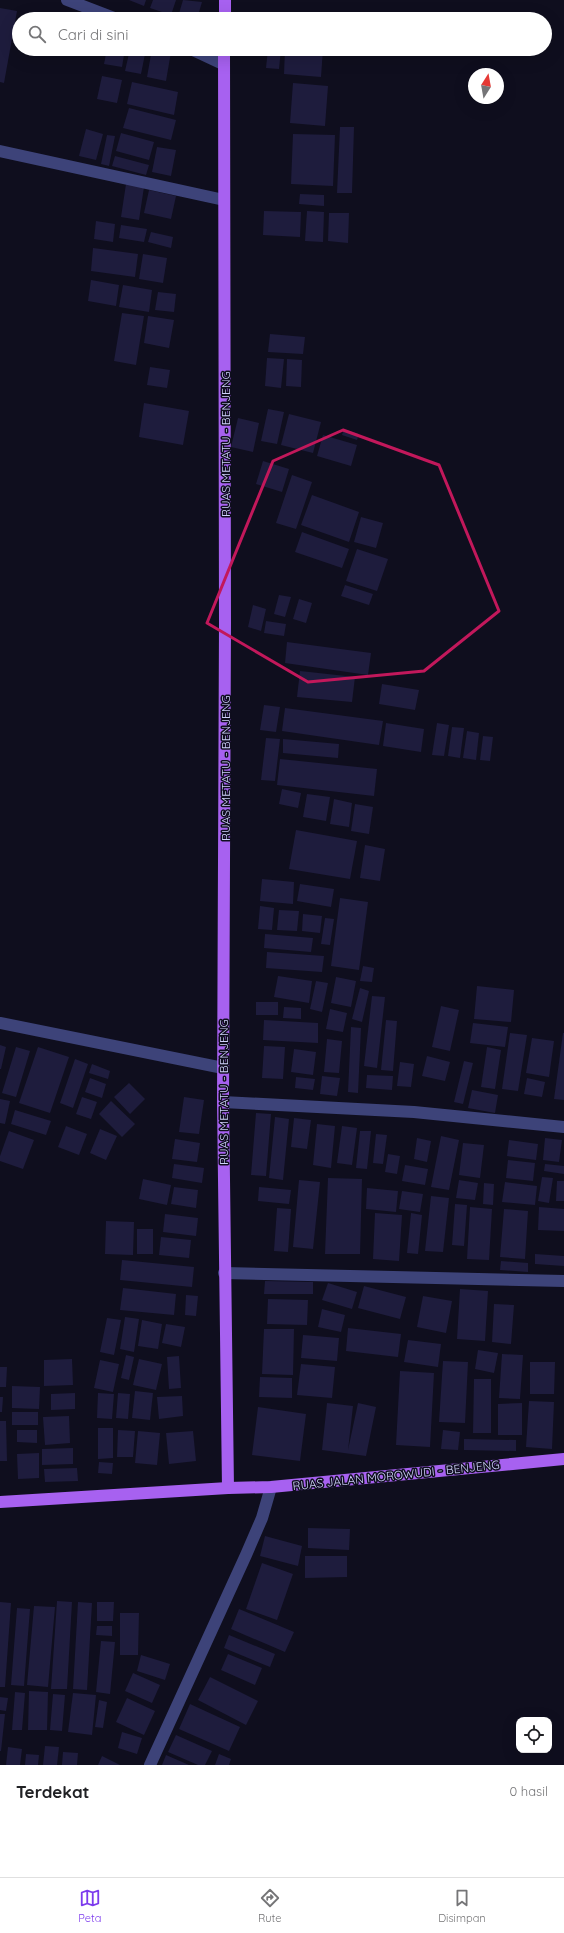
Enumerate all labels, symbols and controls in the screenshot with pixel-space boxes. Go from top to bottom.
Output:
search box [12,12,552,56]
icon: search [26,23,48,45]
text: Cari di sini [58,25,129,44]
north arrow [468,68,504,104]
street label: RUAS METATU - BENJENG [218,371,233,517]
street label: RUAS METATU - BENJENG [218,695,233,841]
street label: RUAS METATU - BENJENG [216,1019,231,1165]
street label: RUAS JALAN MOROWUDI - BENJENG [292,1457,500,1493]
map controls [516,1717,552,1753]
button: locate [516,1717,552,1753]
text: Terdekat [16,1781,90,1802]
text: 0 hasil [510,1783,548,1799]
tab: Peta [78,1887,101,1925]
tab: Rute [258,1887,281,1925]
tab: Disimpan [438,1887,486,1925]

